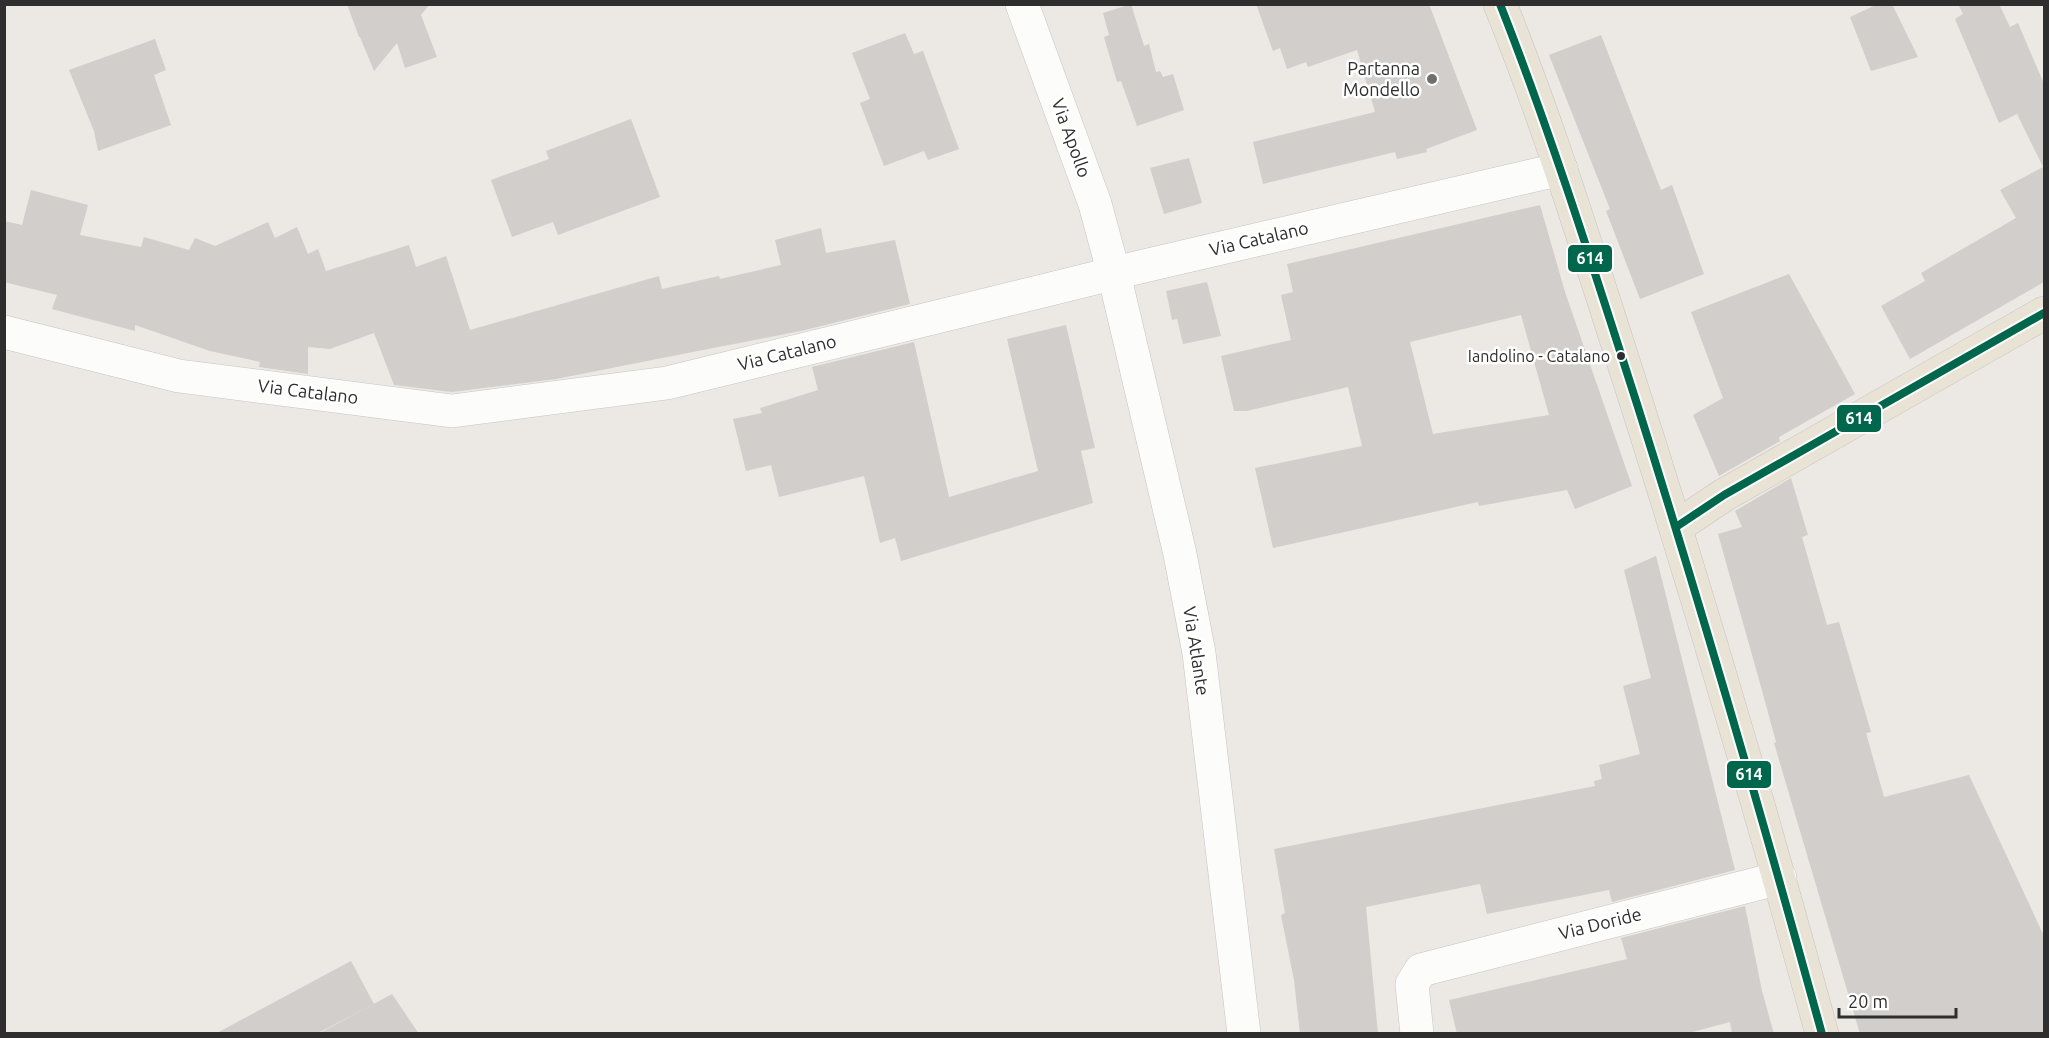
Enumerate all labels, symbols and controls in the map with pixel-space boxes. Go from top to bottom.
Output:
place label: Partanna Mondello [1343,58,1420,99]
marker: Partanna Mondello [1425,72,1439,86]
street label: Via Apollo [1048,95,1095,180]
street label: Via Catalano [1207,217,1310,259]
line badge: 614 [1567,244,1613,273]
text: 614 [1576,249,1604,267]
street label: Via Catalano [735,330,838,374]
place label: Iandolino - Catalano [1468,347,1610,365]
marker: Iandolino - Catalano [1615,350,1627,362]
street label: Via Catalano [257,375,360,407]
line badge: 614 [1836,404,1882,433]
text: 614 [1845,409,1873,427]
street label: Via Atlante [1180,605,1214,697]
line badge: 614 [1726,760,1772,789]
text: 614 [1735,765,1763,783]
street label: Via Doride [1556,903,1643,943]
scale bar [1839,981,1956,1019]
text: 20 m [1848,991,1888,1011]

